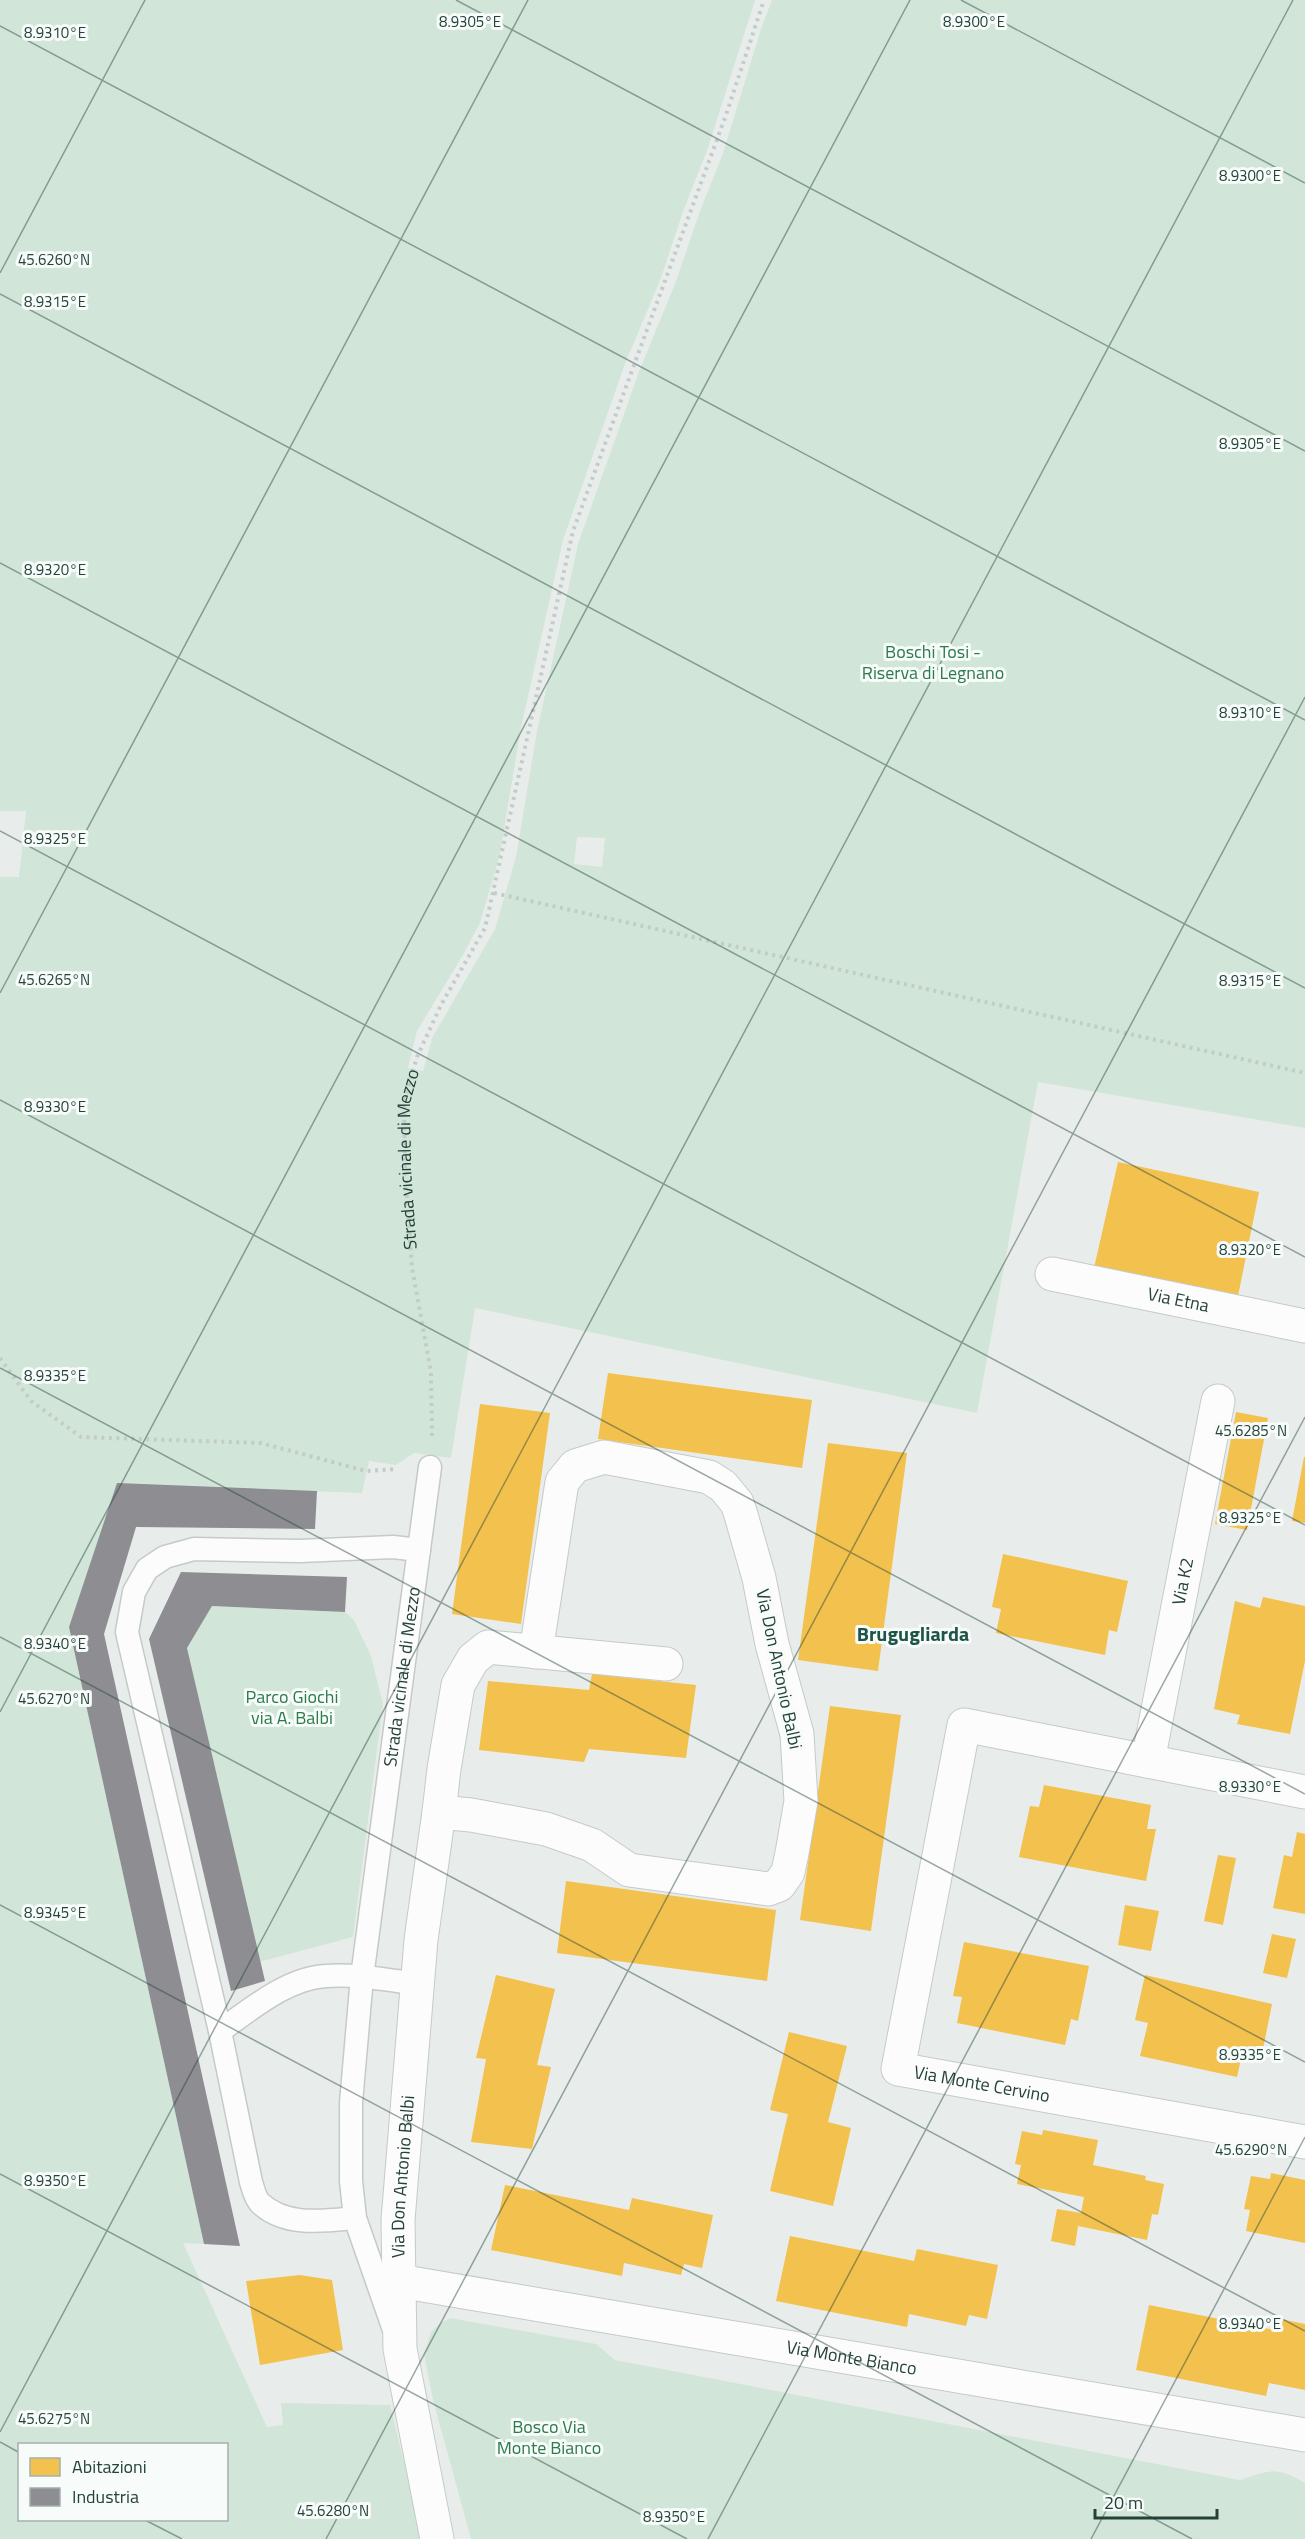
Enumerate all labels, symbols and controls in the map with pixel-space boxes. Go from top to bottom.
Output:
text: 8.9305°E [439,10,501,33]
text: 8.9300°E [943,10,1005,33]
text: 8.9310°E [24,21,86,44]
text: 8.9300°E [1219,164,1281,187]
text: 45.6260°N [18,248,90,271]
text: 8.9315°E [24,290,86,313]
text: 8.9305°E [1219,432,1281,455]
text: 8.9320°E [24,558,86,581]
park label: Boschi Tosi - Riserva di Legnano [862,638,1004,686]
text: 8.9310°E [1219,701,1281,724]
text: 8.9325°E [24,827,86,850]
text: 45.6265°N [18,968,90,991]
text: 8.9315°E [1219,969,1281,992]
street label: Strada vicinale di Mezzo [390,1066,426,1251]
text: 8.9330°E [24,1095,86,1118]
text: 8.9320°E [1219,1238,1281,1261]
street label: Via Etna [1145,1280,1212,1319]
text: 8.9335°E [24,1364,86,1387]
text: 45.6285°N [1215,1419,1287,1442]
text: 8.9325°E [1219,1506,1281,1529]
street label: Via K2 [1165,1555,1200,1607]
street label: Strada vicinale di Mezzo [376,1585,427,1768]
street label: Via Don Antonio Balbi [749,1586,810,1751]
district label: Brugugliarda [857,1618,969,1649]
text: 8.9340°E [24,1632,86,1655]
park label: Parco Giochi via A. Balbi [246,1683,338,1731]
text: 45.6270°N [18,1687,90,1710]
text: 8.9330°E [1219,1775,1281,1798]
text: 8.9345°E [24,1901,86,1924]
text: 8.9335°E [1219,2043,1281,2066]
street label: Via Monte Cervino [912,2058,1052,2109]
street label: Via Don Antonio Balbi [384,2094,421,2258]
text: 45.6290°N [1215,2138,1287,2161]
text: 8.9350°E [24,2169,86,2192]
text: 8.9340°E [1219,2312,1281,2335]
street label: Via Monte Bianco [784,2333,919,2382]
text: 45.6275°N [18,2407,90,2430]
park label: Bosco Via Monte Bianco [497,2413,601,2461]
legend [18,2443,228,2521]
text: Abitazioni [72,2453,147,2480]
scale bar [1095,2482,1216,2520]
text: Industria [72,2483,139,2510]
text: 20 m [1104,2489,1143,2516]
text: 45.6280°N [297,2499,369,2522]
text: 8.9350°E [643,2505,705,2528]

